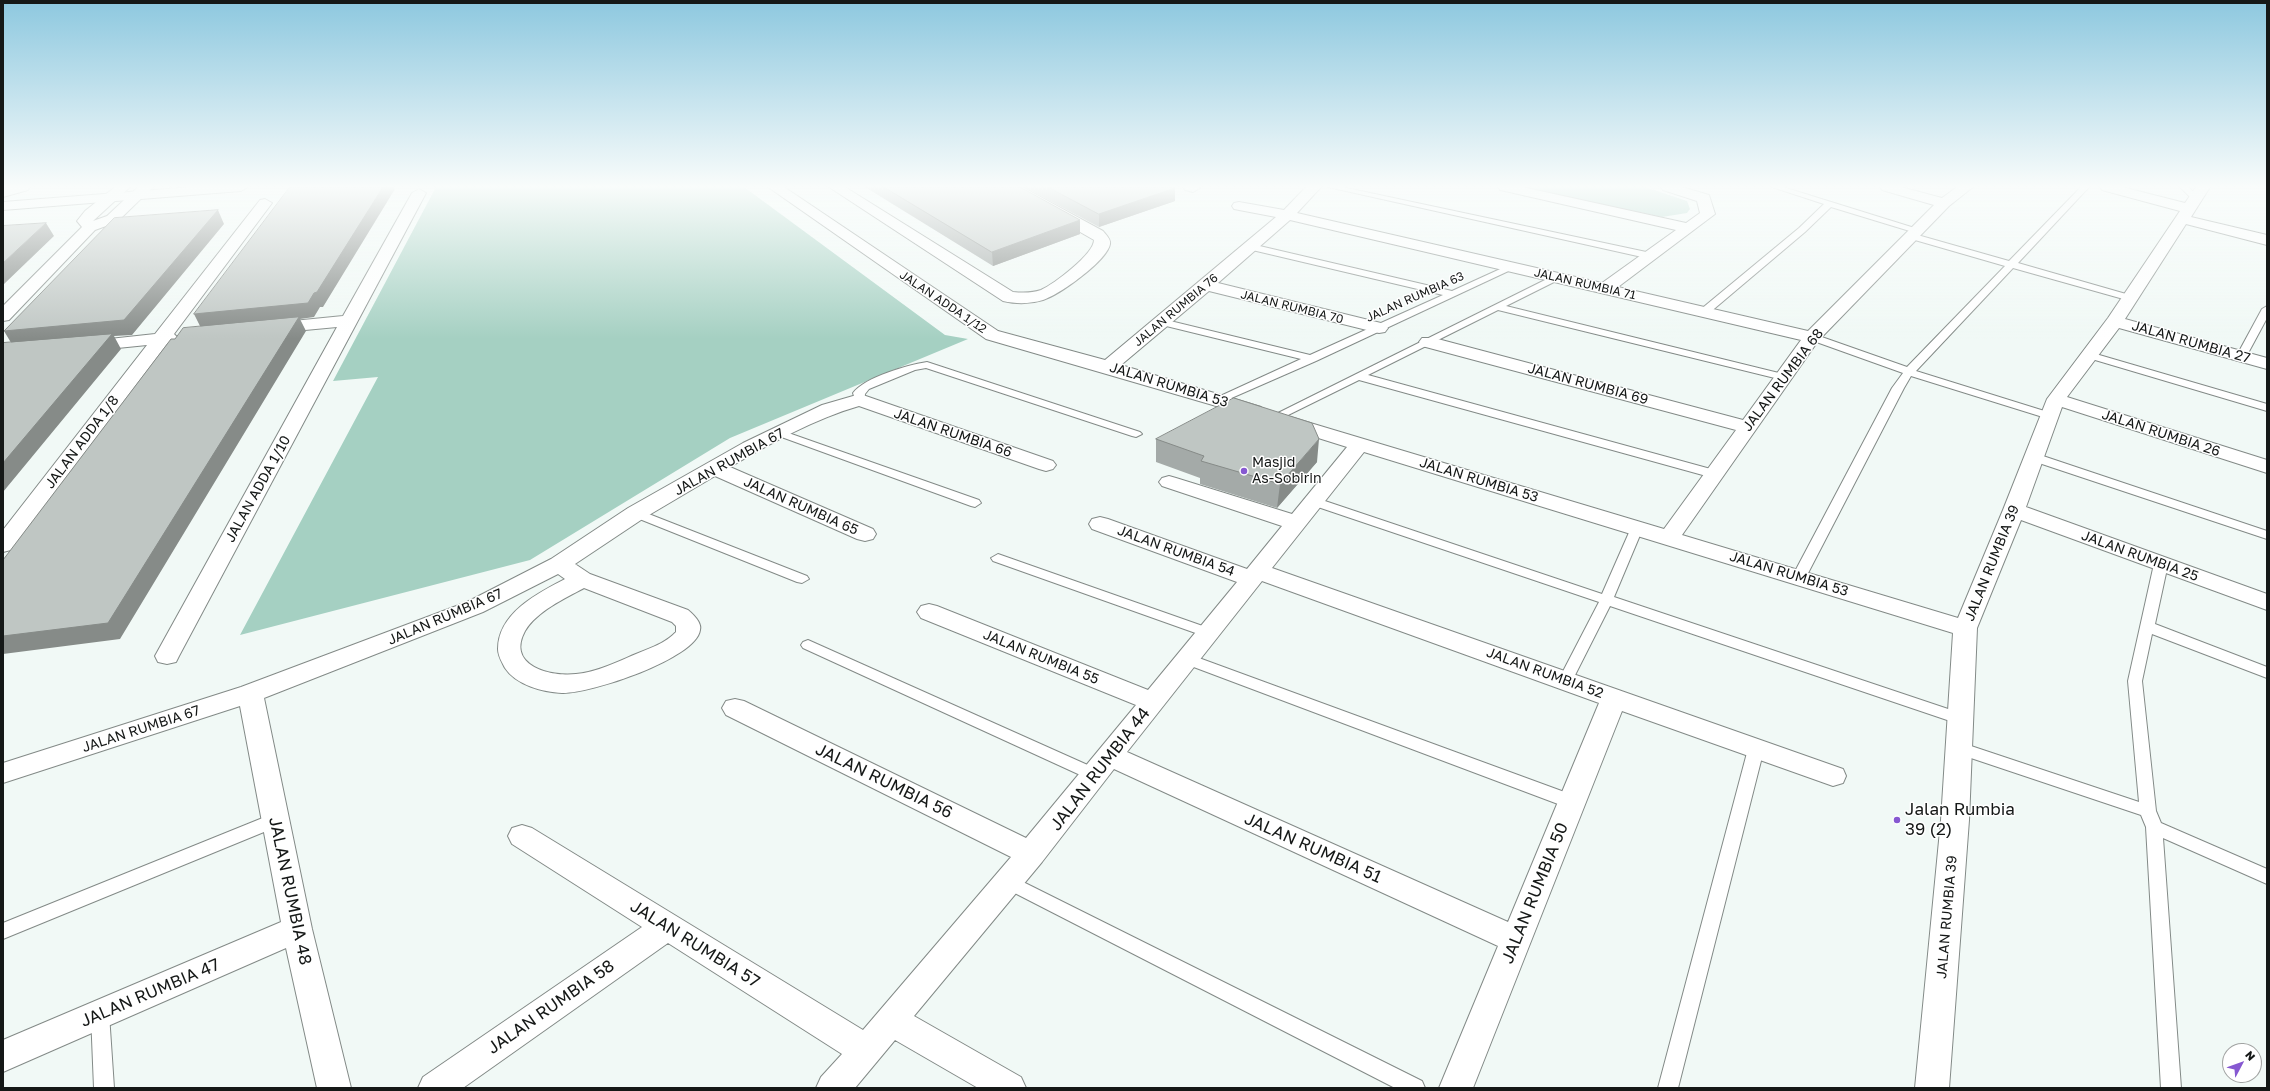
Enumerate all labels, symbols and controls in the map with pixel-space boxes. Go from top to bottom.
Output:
street label: JALAN RUMBIA 71 [1533,265,1637,303]
street label: JALAN ADDA 1/12 [897,268,989,336]
street label: JALAN RUMBIA 63 [1364,269,1466,325]
street label: JALAN RUMBIA 76 [1131,271,1221,349]
street label: JALAN RUMBIA 70 [1239,287,1345,327]
street label: JALAN RUMBIA 27 [2130,317,2252,367]
street label: JALAN RUMBIA 68 [1739,325,1827,435]
street label: JALAN RUMBIA 53 [1108,359,1230,411]
street label: JALAN RUMBIA 69 [1526,360,1650,408]
street label: JALAN ADDA 1/8 [42,392,122,492]
street label: JALAN RUMBIA 66 [892,405,1014,461]
street label: JALAN RUMBIA 26 [2100,406,2222,460]
street label: JALAN RUMBIA 67 [671,425,787,499]
street label: JALAN ADDA 1/10 [222,433,294,545]
street label: JALAN RUMBIA 53 [1418,454,1540,506]
place label: Masjid As-Sobirin [1252,455,1322,488]
marker: Masjid As-Sobirin [1239,466,1249,476]
street label: JALAN RUMBIA 65 [741,473,861,539]
street label: JALAN RUMBIA 39 [1961,503,2023,623]
street label: JALAN RUMBIA 54 [1115,522,1237,580]
street label: JALAN RUMBIA 25 [2079,527,2201,585]
street label: JALAN RUMBIA 53 [1728,548,1850,600]
street label: JALAN RUMBIA 67 [385,585,505,649]
street label: JALAN RUMBIA 55 [981,626,1101,688]
street label: JALAN RUMBIA 52 [1484,644,1606,702]
street label: JALAN RUMBIA 67 [80,702,202,756]
street label: JALAN RUMBIA 44 [1046,703,1154,835]
street label: JALAN RUMBIA 56 [812,739,956,823]
place label: Jalan Rumbia 39 (2) [1905,800,2015,840]
street label: JALAN RUMBIA 51 [1241,809,1385,887]
street label: JALAN RUMBIA 48 [264,815,316,967]
marker: Jalan Rumbia 39 (2) [1892,815,1902,825]
street label: JALAN RUMBIA 50 [1497,820,1573,966]
street label: JALAN RUMBIA 39 [1933,855,1961,979]
street label: JALAN RUMBIA 57 [627,896,763,992]
street label: JALAN RUMBIA 47 [77,954,223,1032]
street label: JALAN RUMBIA 58 [484,956,618,1058]
north arrow [2222,1043,2262,1083]
text: N [2243,1048,2258,1063]

